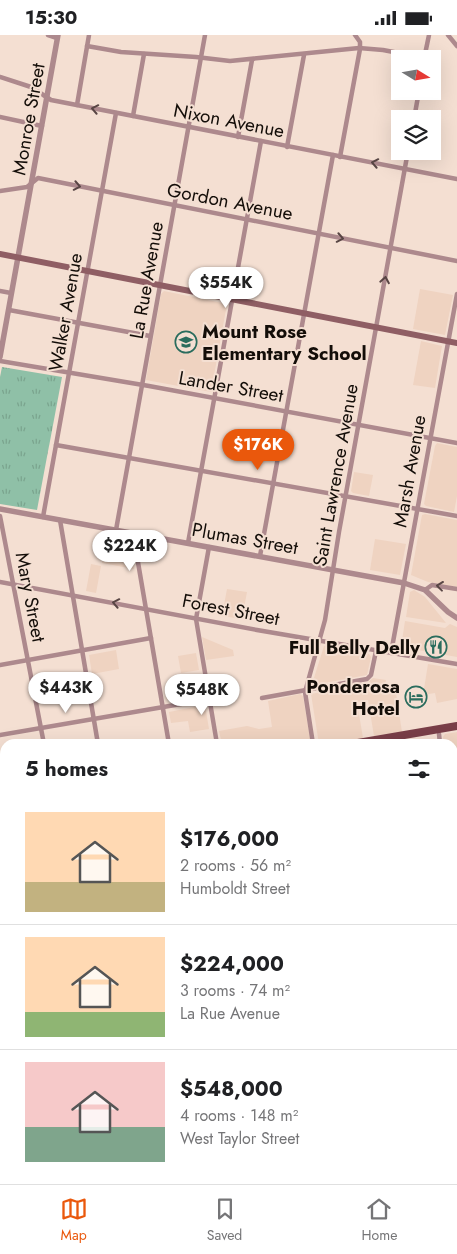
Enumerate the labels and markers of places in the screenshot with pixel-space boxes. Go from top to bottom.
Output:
pin: $554K [191,267,261,309]
place label: Mount Rose Elementary School [202,318,367,367]
school or university icon: Mount Rose Elementary School [174,330,198,354]
pin: $176K [223,429,293,471]
pin: $224K [95,529,165,572]
place label: Full Belly Delly [289,634,421,661]
restaurant icon: Full Belly Delly [424,635,448,659]
pin: $443K [31,671,101,714]
pin: $548K [167,673,237,716]
place label: Ponderosa Hotel [306,673,400,722]
hotel icon: Ponderosa Hotel [404,685,428,709]

